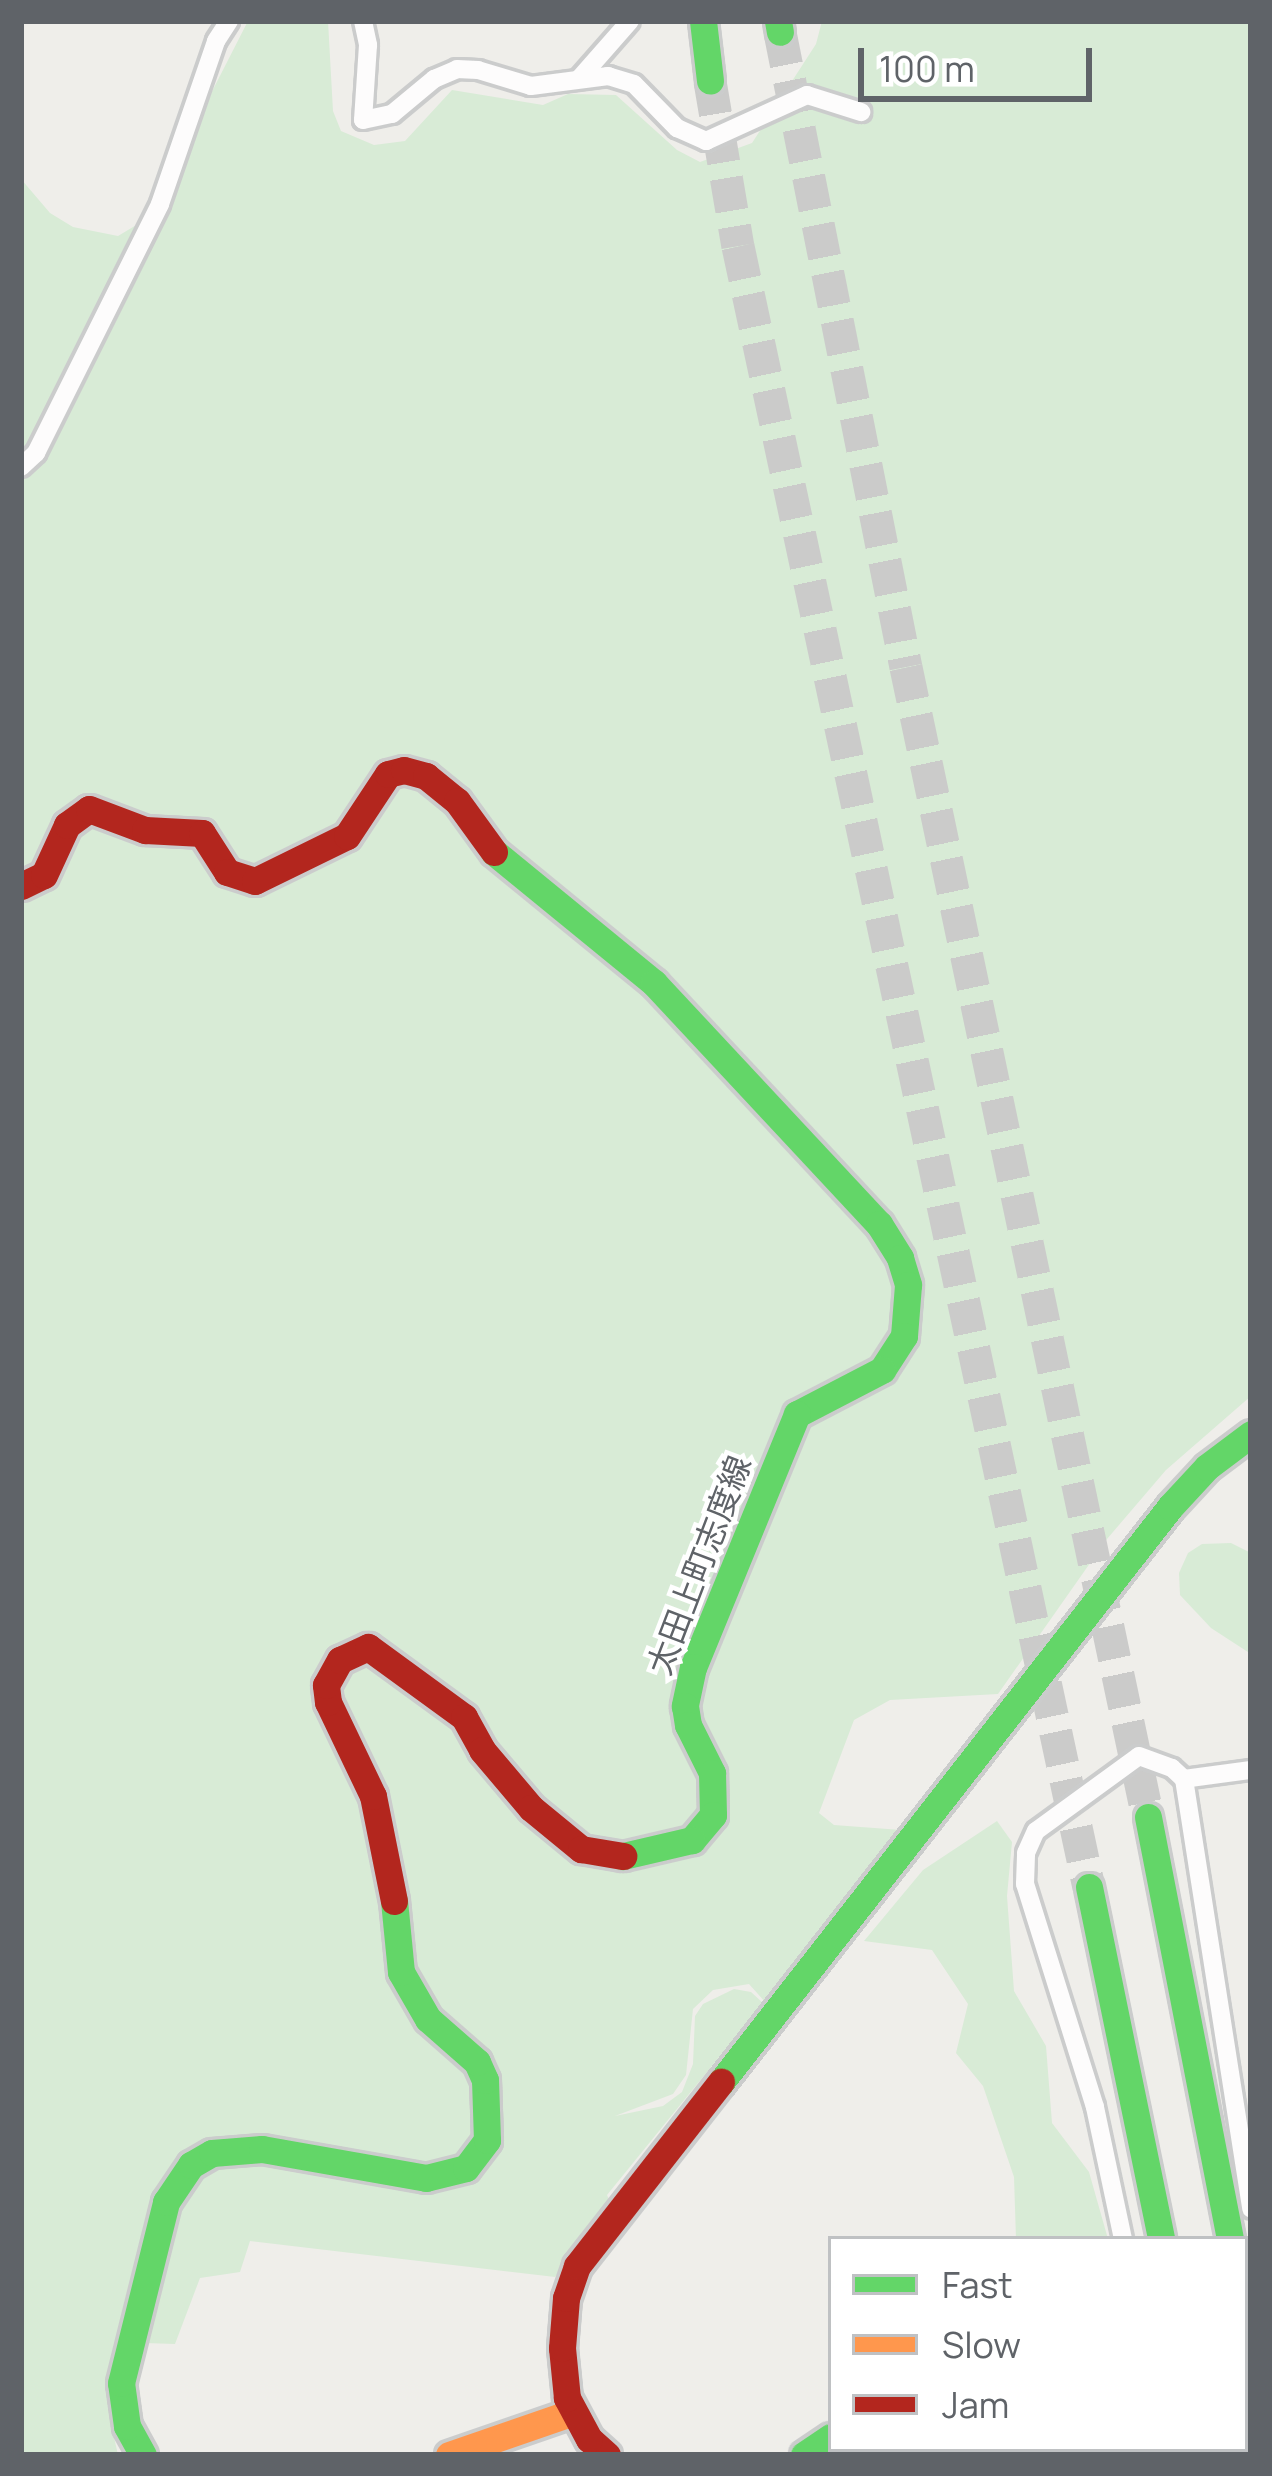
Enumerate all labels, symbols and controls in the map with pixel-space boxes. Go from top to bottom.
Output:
scale bar [864,24,1098,98]
text: 100 m [879,44,975,93]
street label: 太田上町志度線 [639,1450,759,1680]
legend [828,2236,1248,2452]
text: Fast [942,2260,1013,2309]
text: Slow [942,2320,1021,2369]
text: Jam [942,2380,1009,2429]

